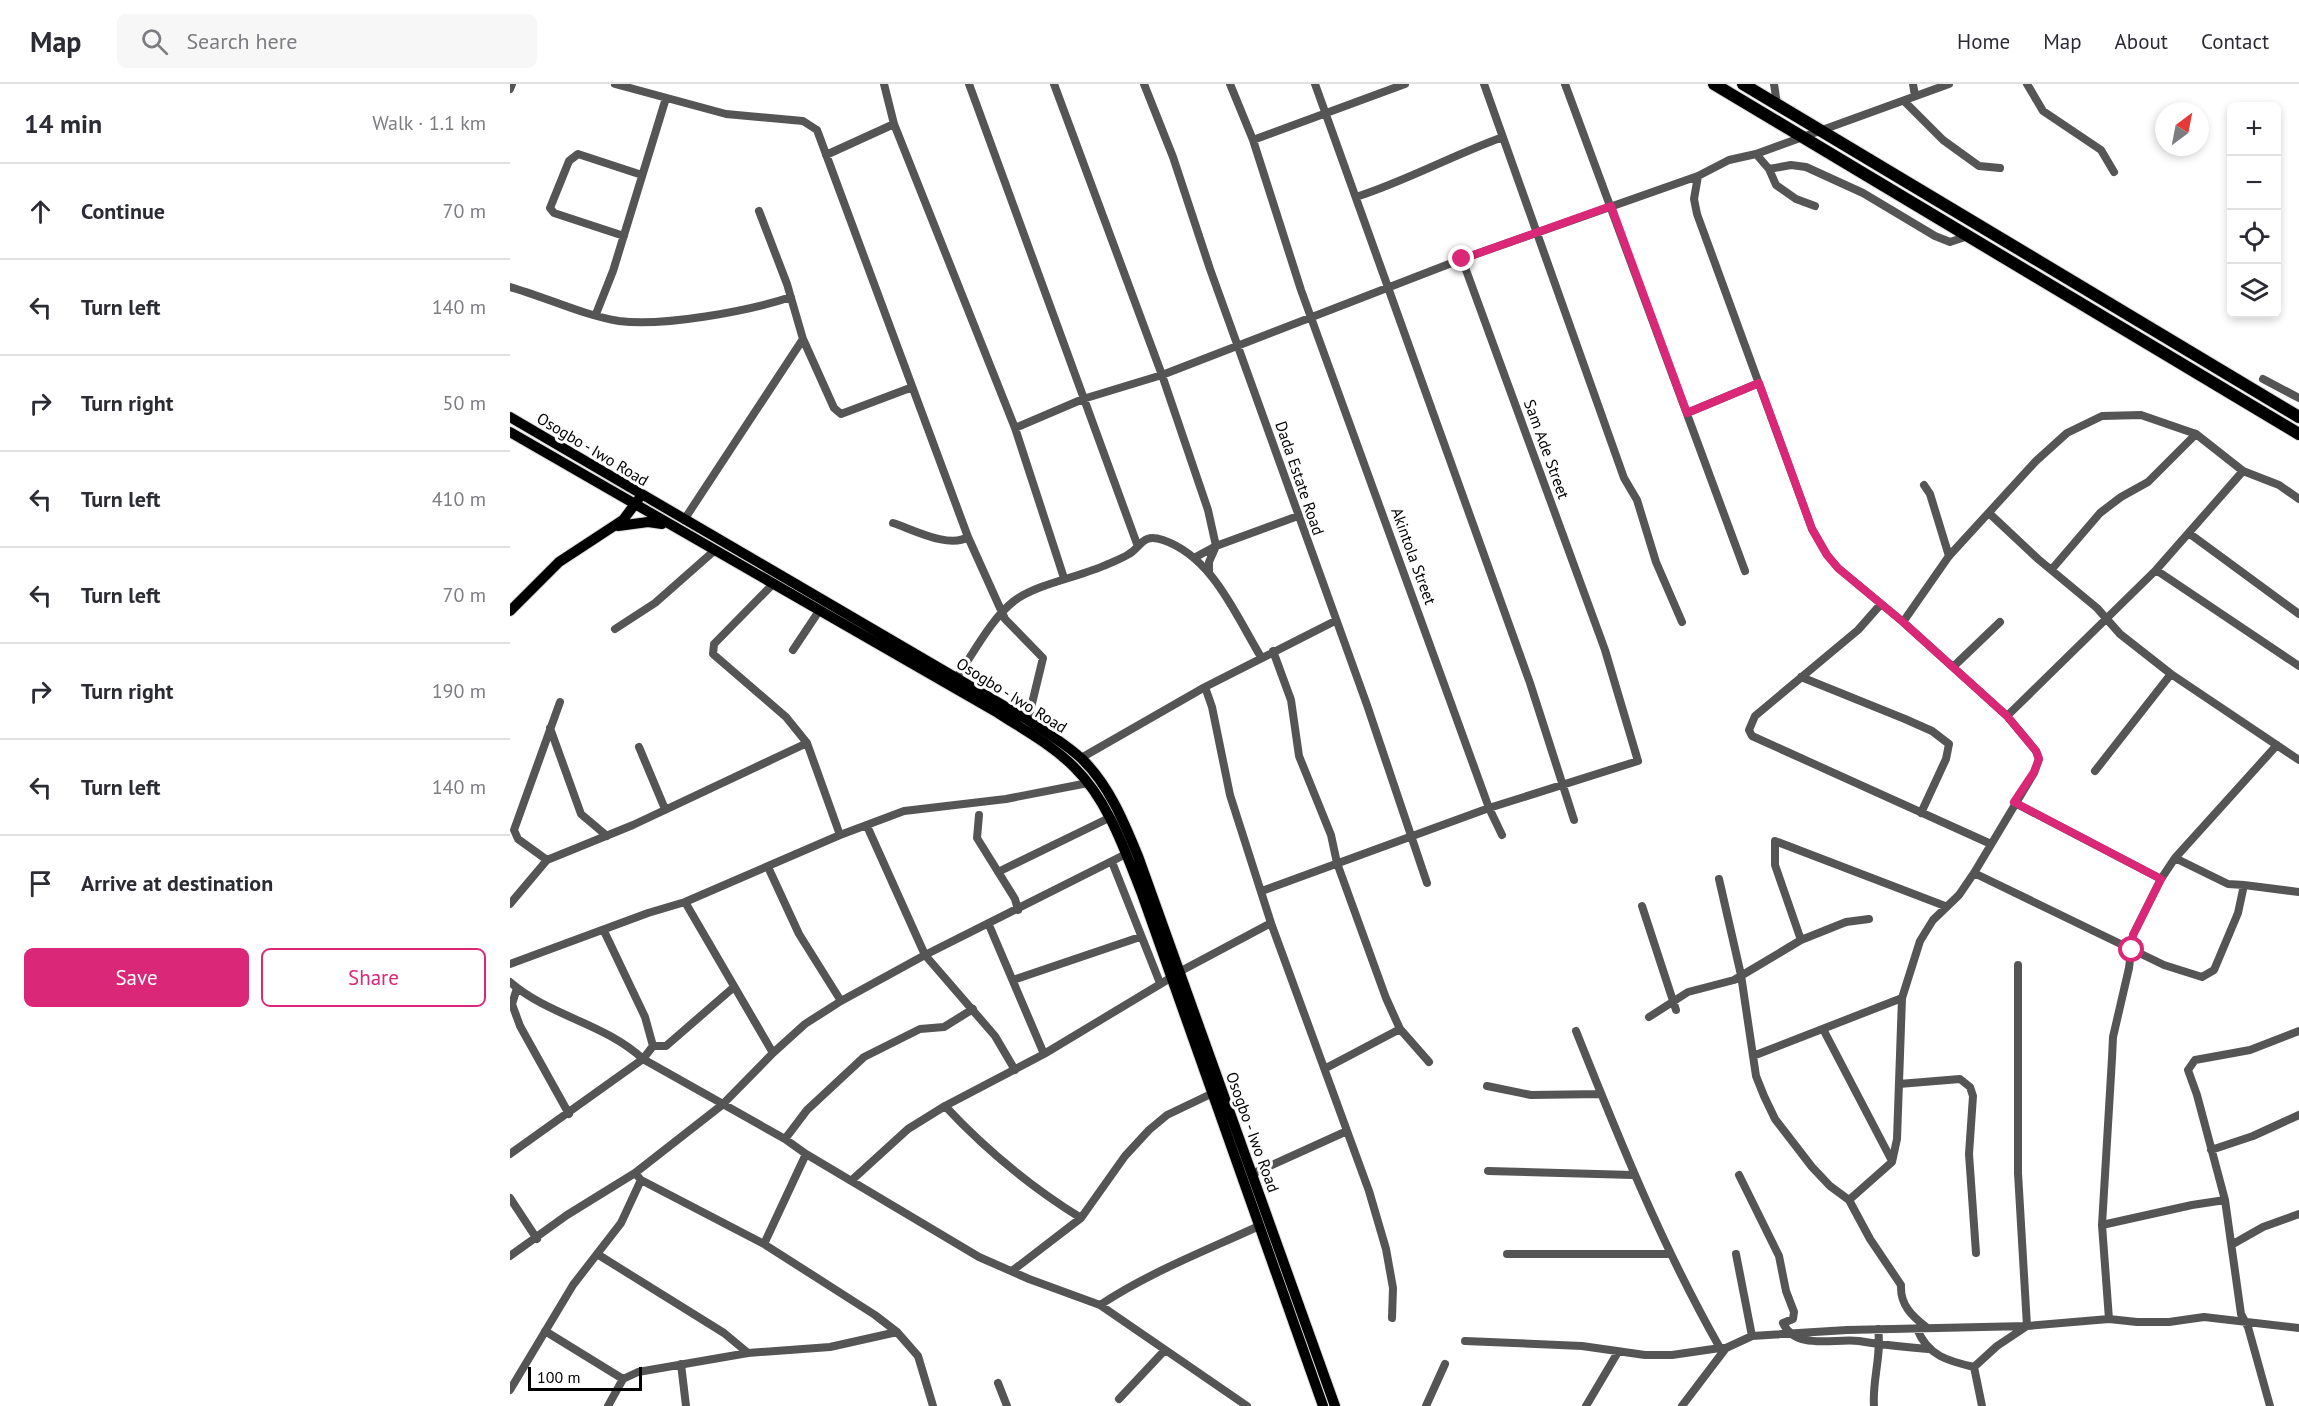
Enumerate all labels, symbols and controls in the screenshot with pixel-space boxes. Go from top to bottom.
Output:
search box [117,14,537,68]
text: Map [30,23,81,60]
icon: search [138,25,171,58]
text: Search here [186,27,297,55]
text: Home [1957,28,2010,55]
text: Map [2043,28,2082,55]
text: About [2115,28,2168,55]
text: Contact [2201,28,2269,55]
north arrow [2155,102,2209,156]
map controls [2227,102,2281,318]
button: + [2227,102,2281,156]
text: 14 min [24,107,102,140]
text: Walk · 1.1 km [372,110,486,136]
button: − [2227,156,2281,210]
icon: ahead [24,195,57,228]
text: Continue [81,197,165,225]
text: 70 m [443,198,486,224]
button: locate [2227,210,2281,264]
route end [1448,245,1474,271]
button: layers [2227,264,2281,318]
icon: left [24,291,57,324]
text: Turn left [81,293,161,321]
text: 140 m [432,294,486,320]
icon: right [24,387,57,420]
text: Turn right [81,389,173,417]
text: 50 m [443,390,486,416]
street label: Sam Ade Street [1520,397,1574,502]
street label: Osogbo - Iwo Road [534,408,652,490]
street label: Dada Estate Road [1271,418,1329,538]
icon: left [24,483,57,516]
text: Turn left [81,485,161,513]
text: 410 m [432,486,486,512]
street label: Akintola Street [1387,505,1441,608]
icon: left [24,579,57,612]
text: Turn left [81,581,161,609]
text: 70 m [443,582,486,608]
street label: Osogbo - Iwo Road [953,653,1071,737]
icon: right [24,675,57,708]
text: Turn right [81,677,173,705]
text: 190 m [432,678,486,704]
icon: left [24,771,57,804]
text: Turn left [81,773,161,801]
text: 140 m [432,774,486,800]
icon: arrive [24,867,57,900]
text: Arrive at destination [81,869,273,897]
route start [2118,936,2144,962]
button: Save [24,948,249,1007]
button: Share [261,948,486,1007]
street label: Osogbo - Iwo Road [1222,1069,1284,1195]
scale bar [528,1364,642,1392]
text: 100 m [537,1367,580,1387]

